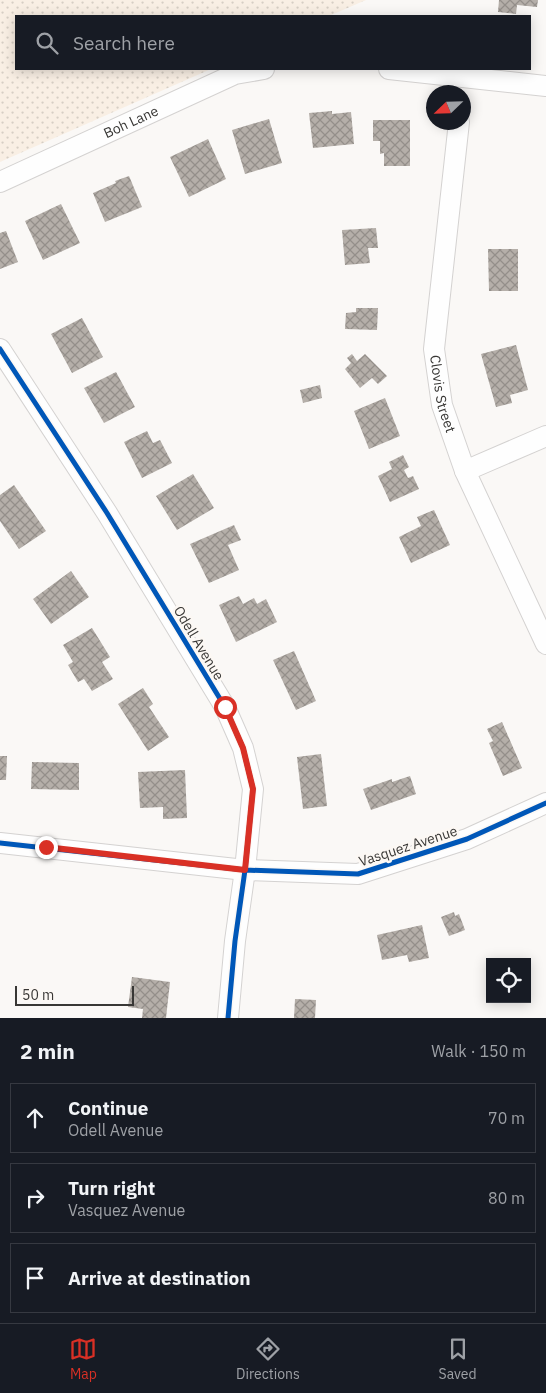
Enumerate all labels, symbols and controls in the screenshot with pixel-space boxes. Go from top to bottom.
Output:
search box [15,15,531,70]
icon: search [33,29,61,57]
text: Search here [73,31,175,55]
north arrow [426,85,471,130]
street label: Boh Lane [101,101,161,142]
street label: Clovis Street [426,354,460,435]
street label: Odell Avenue [170,603,228,684]
route start [214,696,237,719]
street label: Vasquez Avenue [356,821,460,870]
route end [35,836,58,859]
map controls [486,958,531,1003]
button: locate [486,958,531,1003]
scale bar [15,983,134,1006]
text: 50 m [22,986,54,1004]
text: 2 min [20,1037,75,1065]
text: Walk · 150 m [431,1041,526,1061]
text: Continue [68,1096,148,1120]
icon: ahead [21,1104,49,1132]
text: 70 m [488,1108,525,1128]
text: Odell Avenue [68,1120,163,1140]
text: Turn right [68,1176,155,1200]
icon: right [21,1184,49,1212]
text: 80 m [488,1188,525,1208]
text: Vasquez Avenue [68,1200,185,1220]
icon: arrive [21,1264,49,1292]
text: Arrive at destination [68,1266,251,1290]
tab: Map [69,1335,97,1383]
tab: Directions [236,1335,300,1383]
tab: Saved [439,1335,477,1383]

